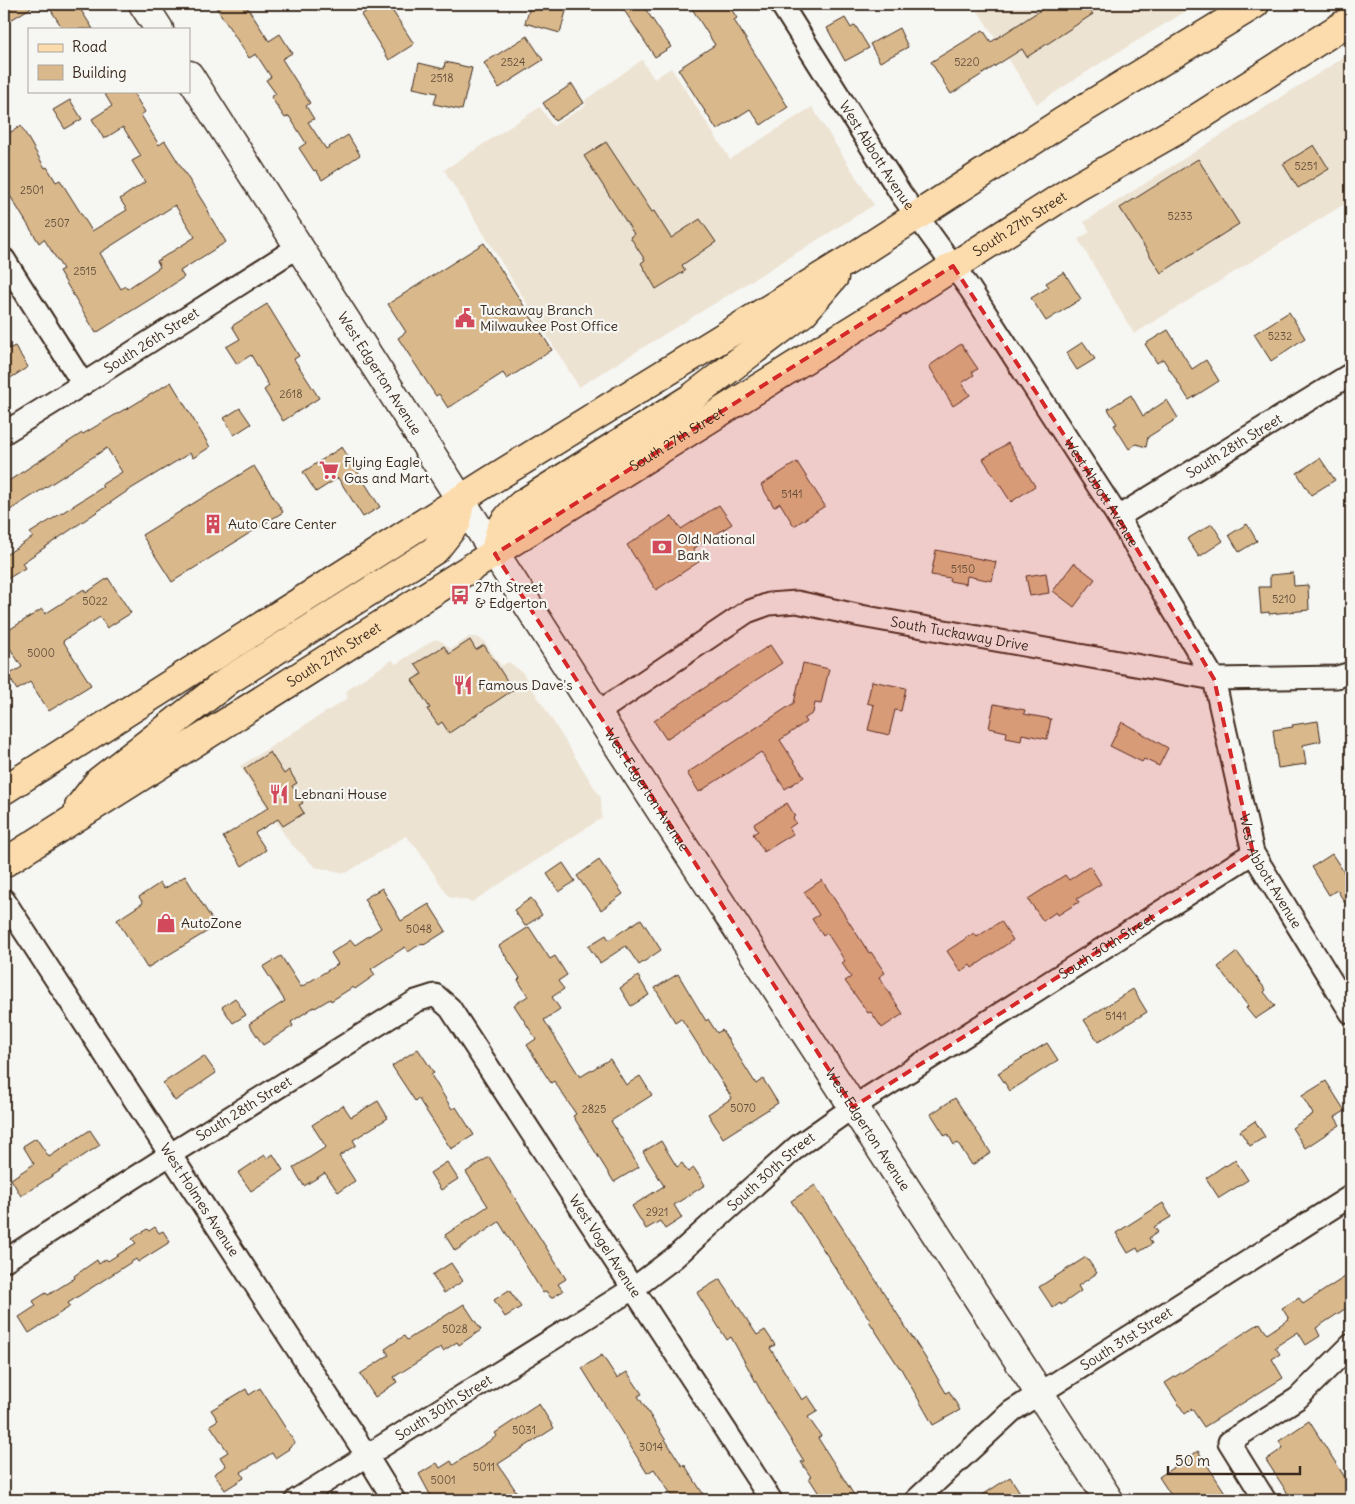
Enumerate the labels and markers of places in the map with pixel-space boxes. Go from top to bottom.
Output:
place label: Tuckaway Branch Milwaukee Post Office [480,301,618,335]
public building icon: Tuckaway Branch Milwaukee Post Office [454,307,476,329]
place label: Flying Eagle Gas and Mart [344,453,429,487]
supermarket icon: Flying Eagle Gas and Mart [318,459,340,481]
building icon: Auto Care Center [202,513,224,535]
place label: Auto Care Center [228,515,337,533]
place label: Old National Bank [677,530,755,564]
bank icon: Old National Bank [651,536,673,558]
place label: 27th Street & Edgerton [475,578,547,612]
bus stop icon: 27th Street & Edgerton [449,584,471,606]
restaurant icon: Famous Dave's [452,674,474,696]
place label: Famous Dave's [478,676,573,694]
restaurant icon: Lebnani House [268,783,290,805]
place label: Lebnani House [294,785,387,803]
shop icon: AutoZone [155,912,177,934]
place label: AutoZone [181,914,242,932]

